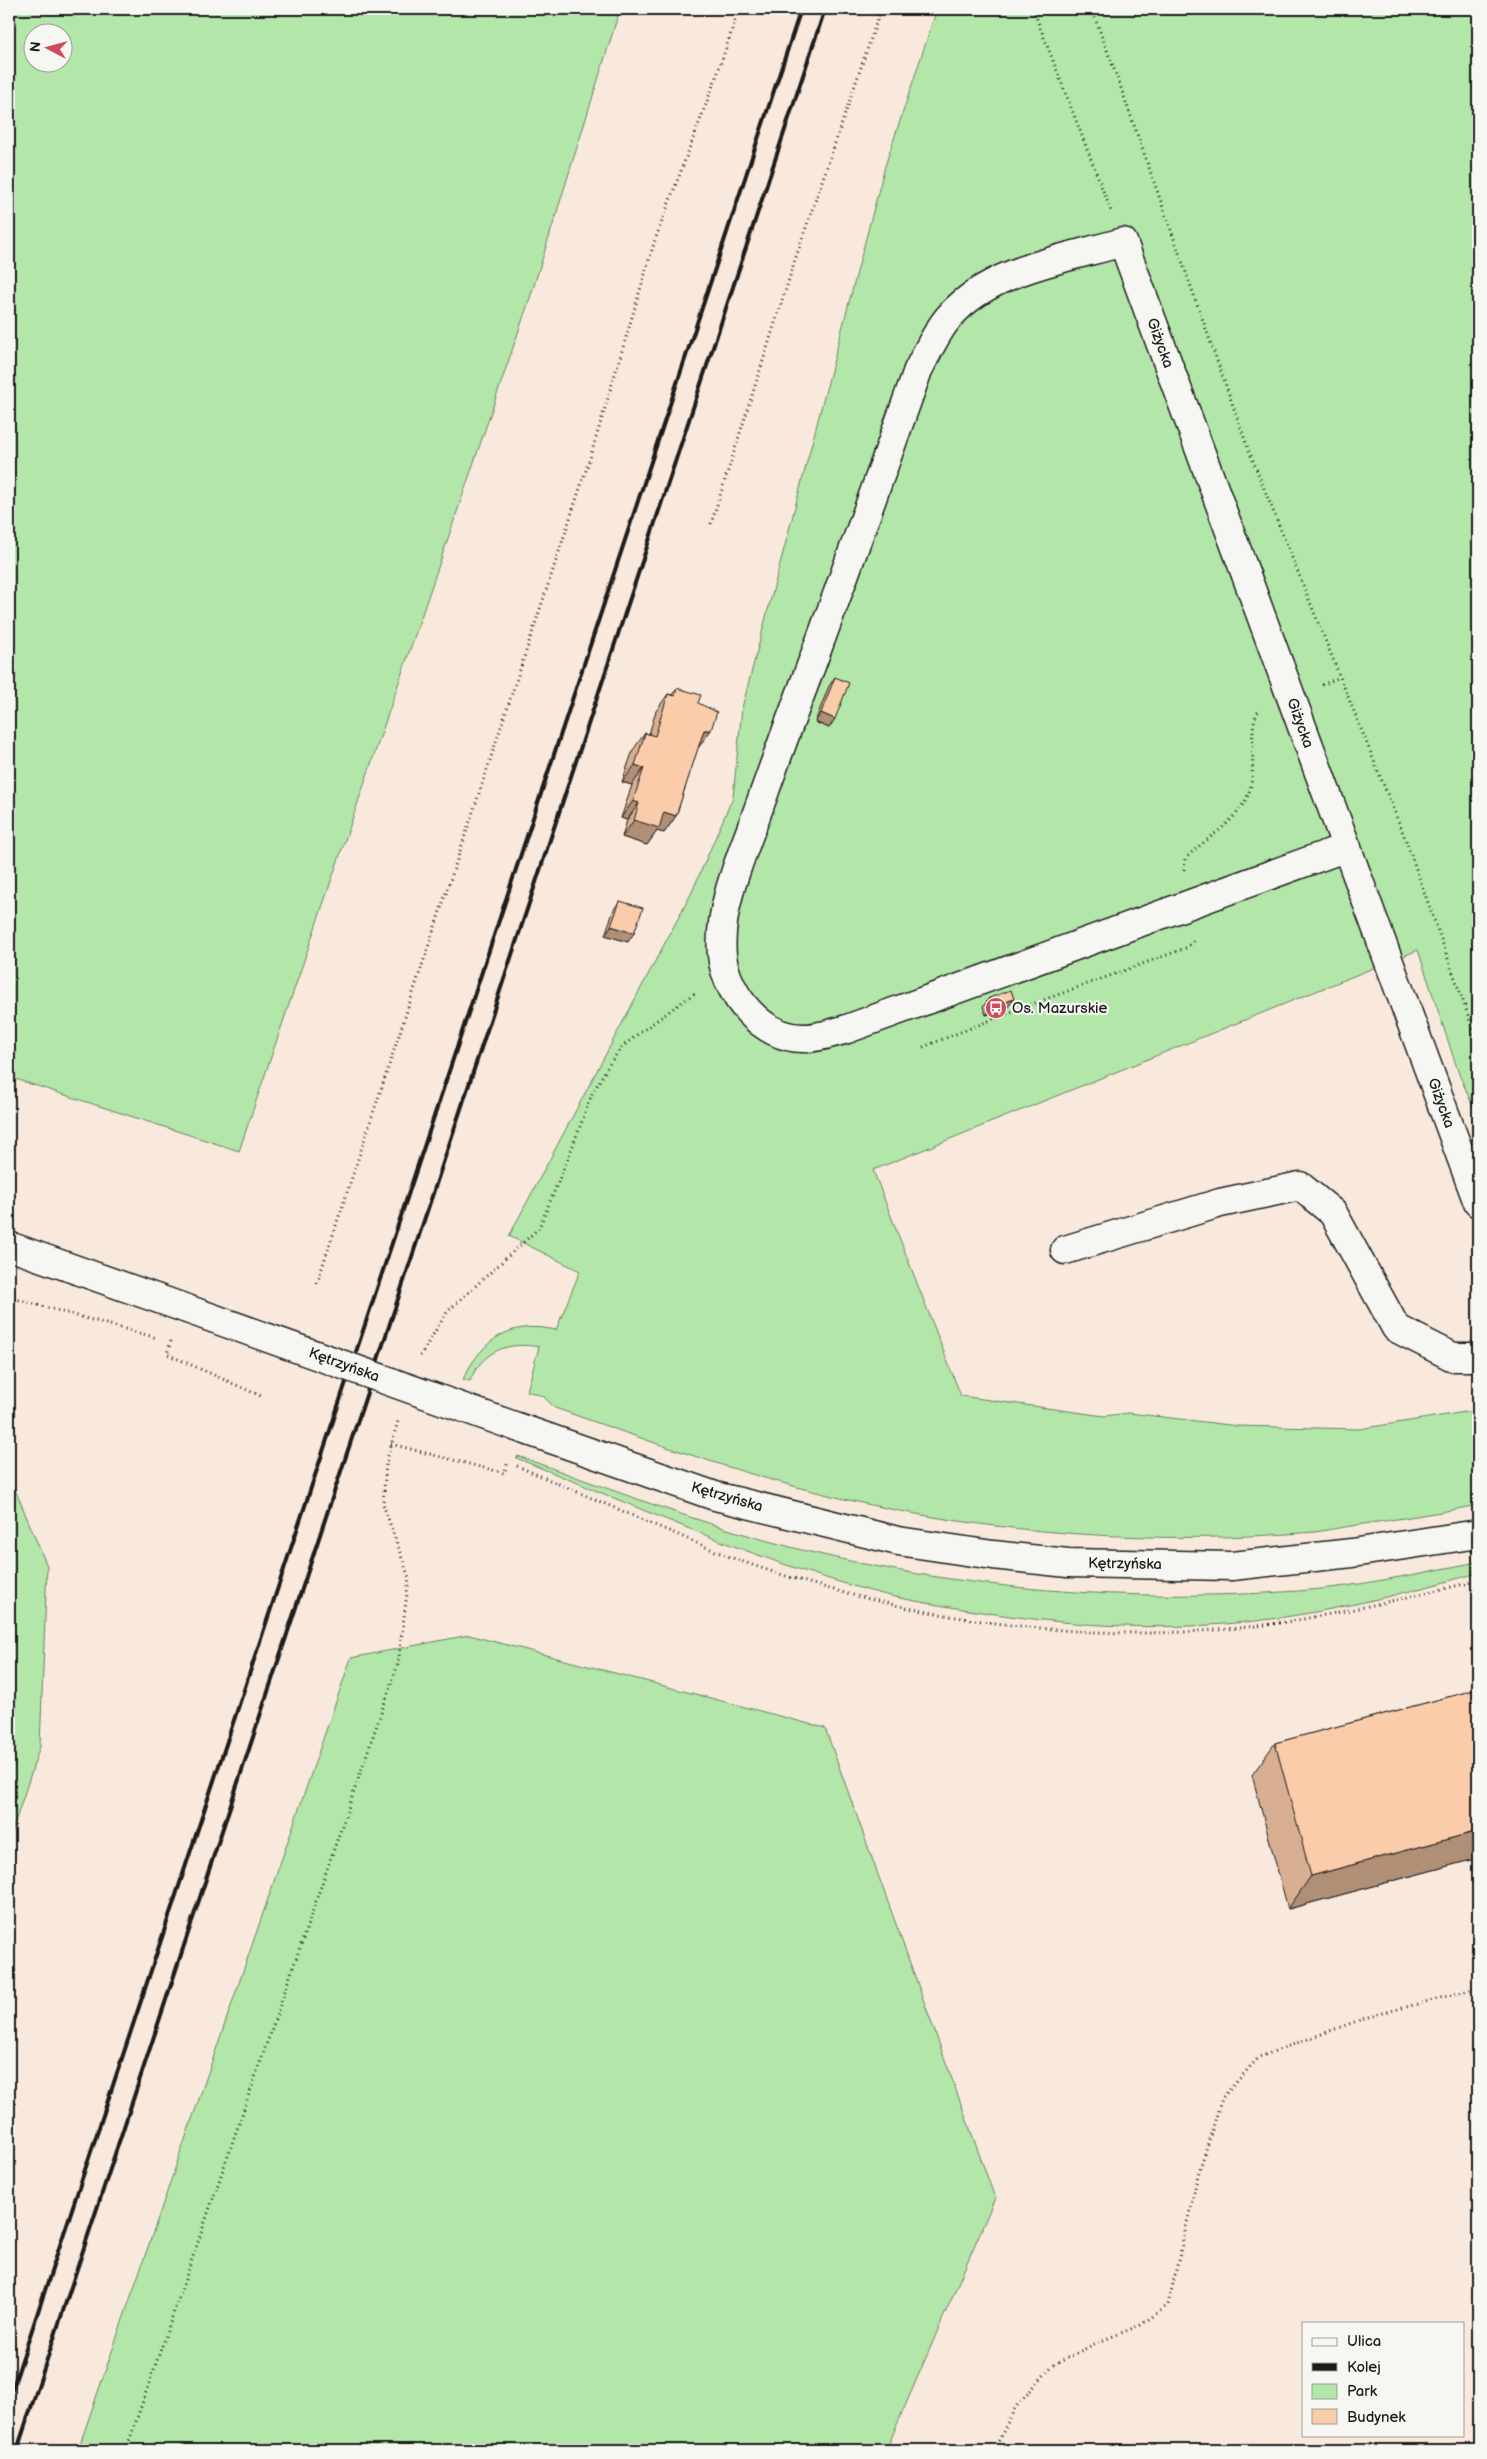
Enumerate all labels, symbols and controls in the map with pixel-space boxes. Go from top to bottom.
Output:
north arrow [22,22,72,72]
text: N [27,41,45,53]
street label: Giżycka [1142,315,1178,371]
street label: Giżycka [1282,695,1318,751]
bus stop icon: Os. Mazurskie [984,996,1008,1020]
place label: Os. Mazurskie [1012,999,1107,1018]
street label: Giżycka [1423,1075,1459,1131]
street label: Kętrzyńska [306,1343,382,1387]
street label: Kętrzyńska [689,1478,765,1516]
street label: Kętrzyńska [1088,1554,1162,1574]
legend [1302,2322,1464,2436]
text: Ulica [1347,2332,1381,2351]
text: Kolej [1347,2358,1381,2377]
text: Park [1347,2382,1378,2401]
text: Budynek [1347,2408,1406,2427]

